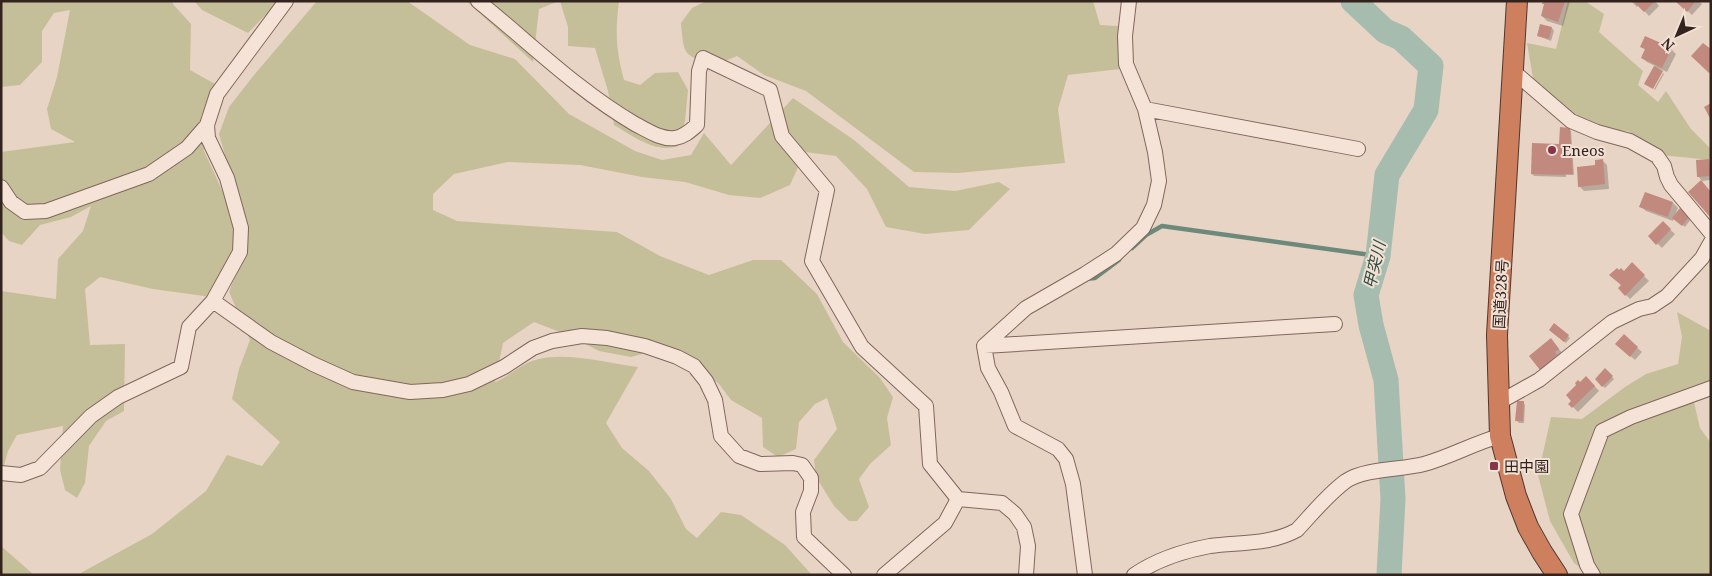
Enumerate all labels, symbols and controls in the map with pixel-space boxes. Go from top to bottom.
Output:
north arrow [1652,10,1702,60]
text: N [1657,34,1678,55]
place label: Eneos [1562,140,1605,160]
marker: Eneos [1546,144,1558,156]
water label: 甲突川 [1358,237,1391,291]
street label: 国道328号 [1488,258,1512,330]
place label: 田中園 [1504,456,1549,476]
marker: 田中園 [1488,460,1500,472]

